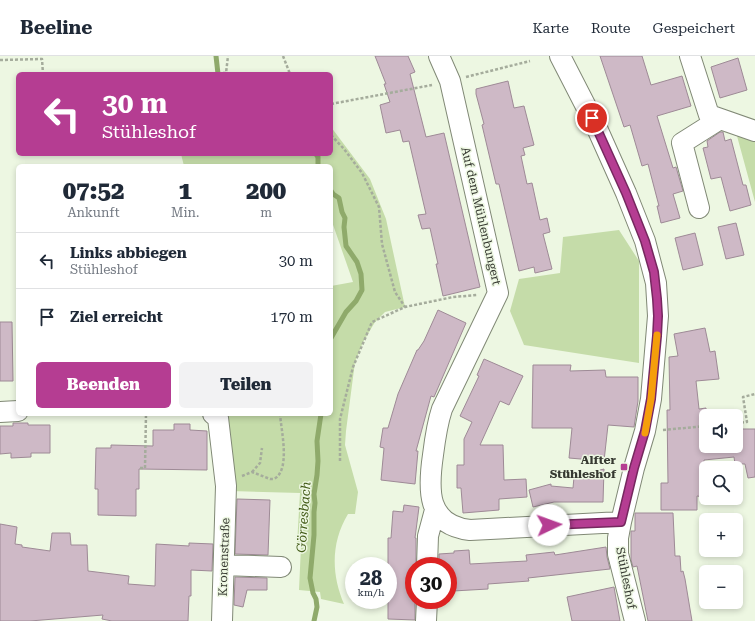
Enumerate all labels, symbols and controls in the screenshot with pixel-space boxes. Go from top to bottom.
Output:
text: Beeline [20,16,93,39]
text: Karte [533,20,569,36]
text: Route [591,20,631,36]
text: Gespeichert [653,20,735,36]
text: 30 m [102,87,167,120]
icon: left [36,88,88,140]
pin [575,101,609,135]
icon: arrive [581,107,603,129]
text: Stühleshof [102,121,196,142]
street label: Auf dem Mühlenbungert [458,145,504,287]
text: 07:52 [63,177,124,205]
text: 1 [178,177,192,205]
text: 200 [246,177,286,205]
text: Ankunft [67,205,120,220]
text: Min. [171,205,199,220]
text: m [260,205,272,220]
text: Links abbiegen [70,244,187,262]
icon: left [36,250,58,272]
text: 30 m [279,252,313,270]
text: Stühleshof [70,262,138,277]
icon: arrive [36,306,58,328]
text: Ziel erreicht [70,308,163,326]
text: 170 m [270,308,313,326]
button: Beenden [36,362,171,408]
button: Teilen [179,362,313,408]
map controls [699,409,743,609]
button: sound [699,409,743,453]
place label: Alfter Stühleshof [550,453,617,481]
button: search [699,461,743,505]
marker: Alfter Stühleshof [619,462,629,472]
water label: Görresbach [294,481,313,553]
position arrow [528,504,570,546]
button: + [699,513,743,557]
street label: Kronenstraße [216,517,232,597]
street label: Stühleshof [613,546,639,610]
speed limit sign: 30 [405,557,457,609]
button: − [699,565,743,609]
text: 28 [360,566,382,590]
text: km/h [358,587,384,598]

